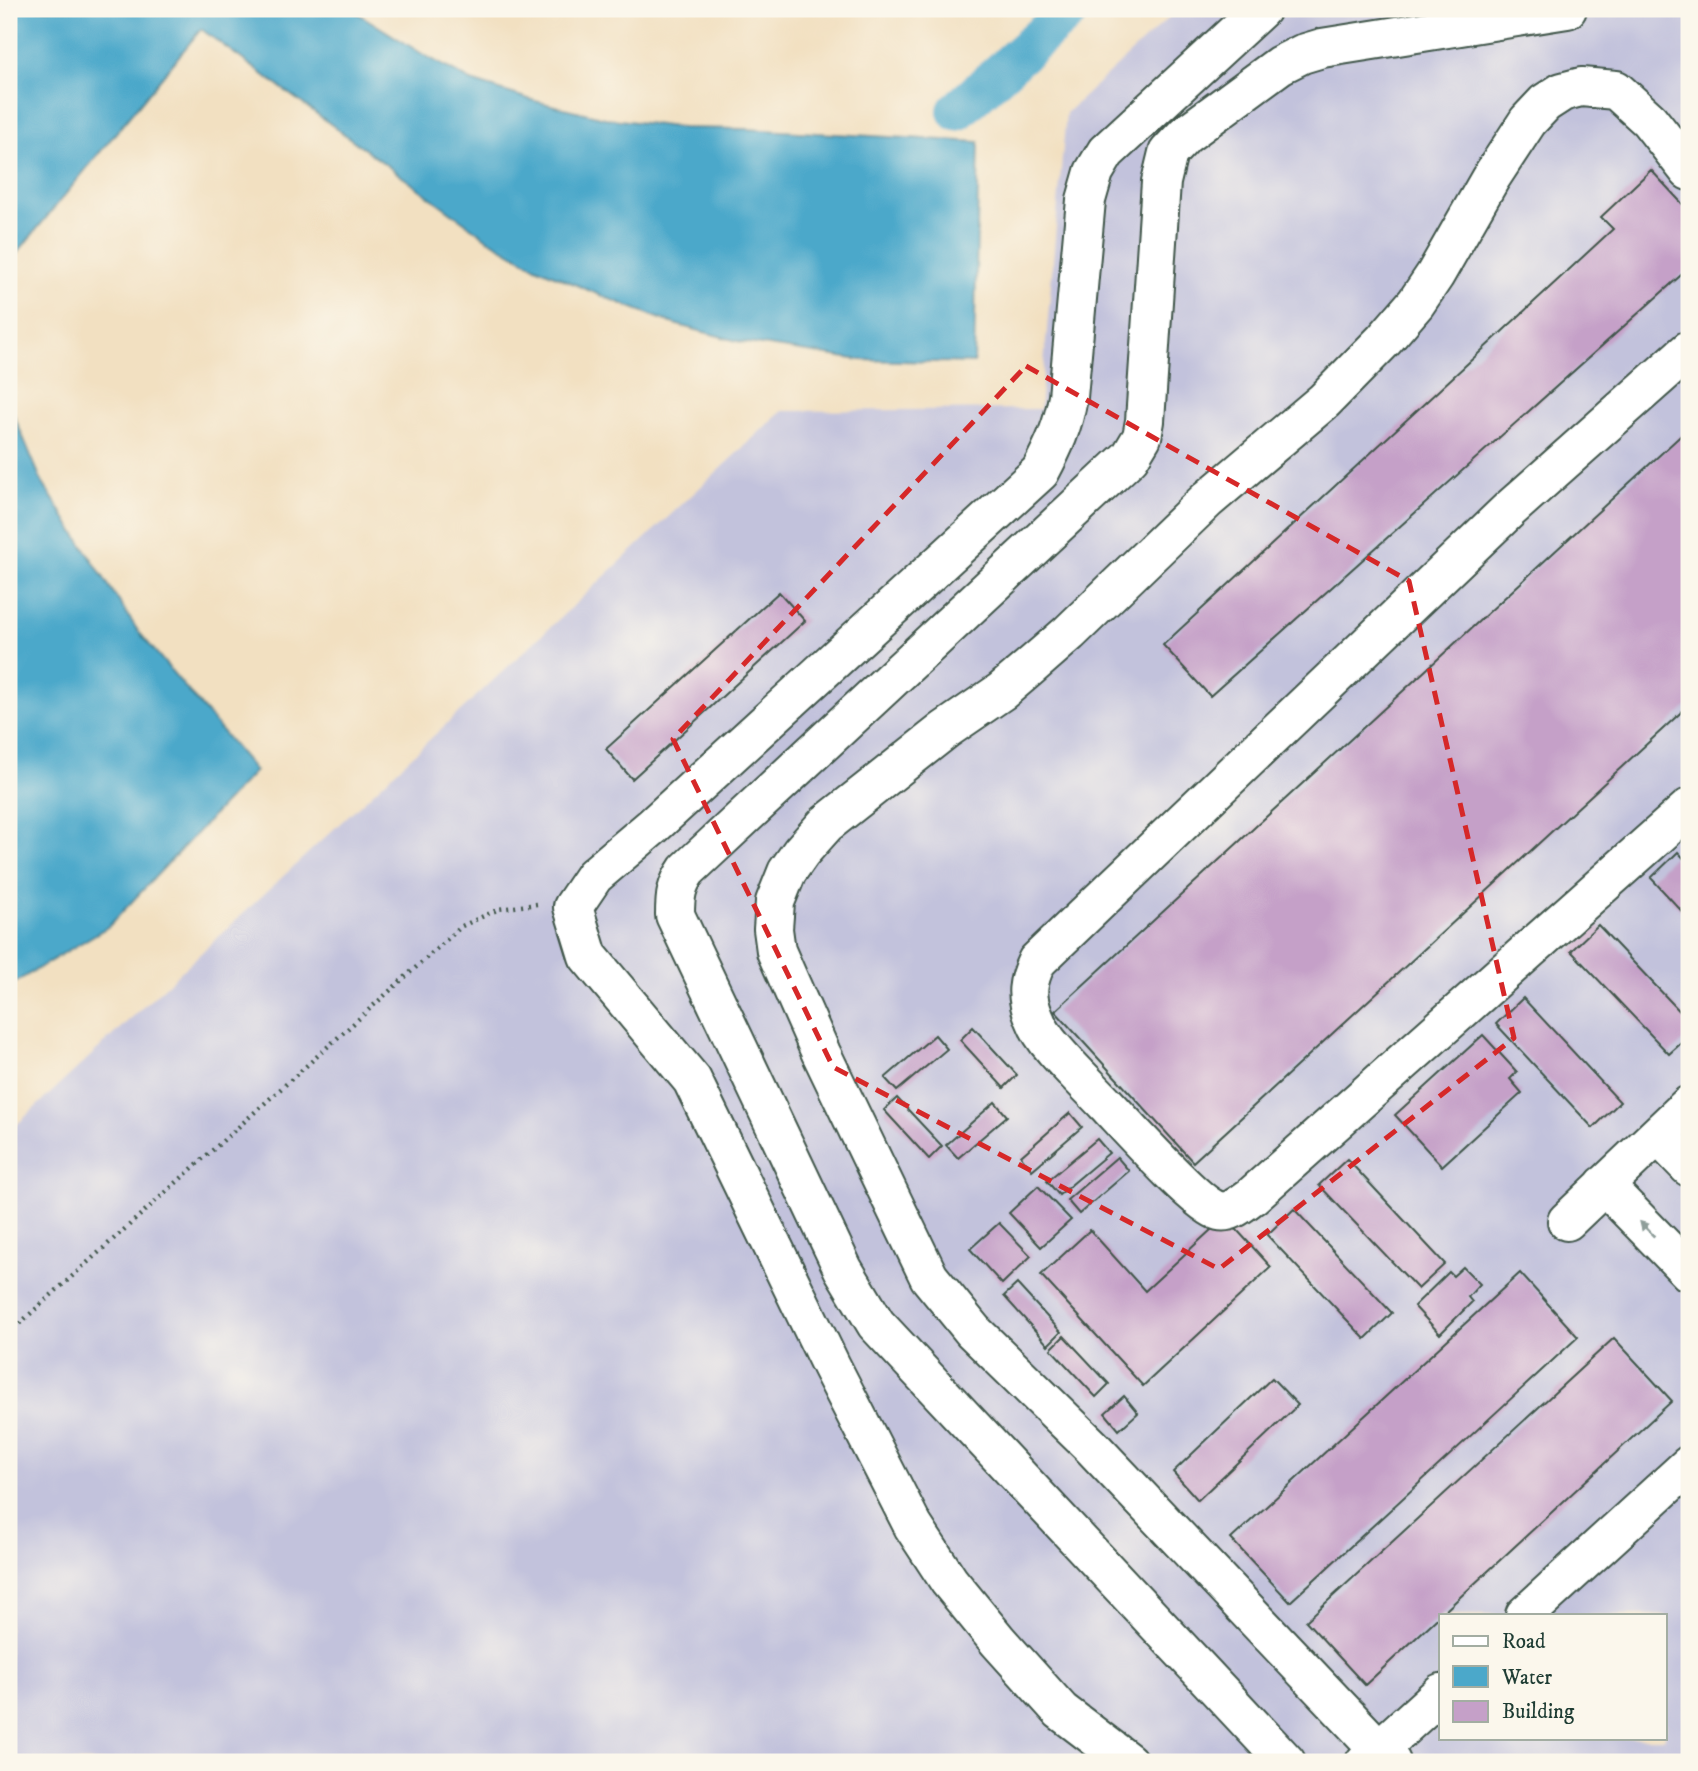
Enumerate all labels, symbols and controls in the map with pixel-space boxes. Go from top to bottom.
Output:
one-way arrow [1639,1221,1655,1238]
legend [1439,1614,1666,1740]
text: Road [1502,1629,1546,1655]
text: Water [1501,1665,1552,1691]
text: Building [1502,1699,1575,1725]

